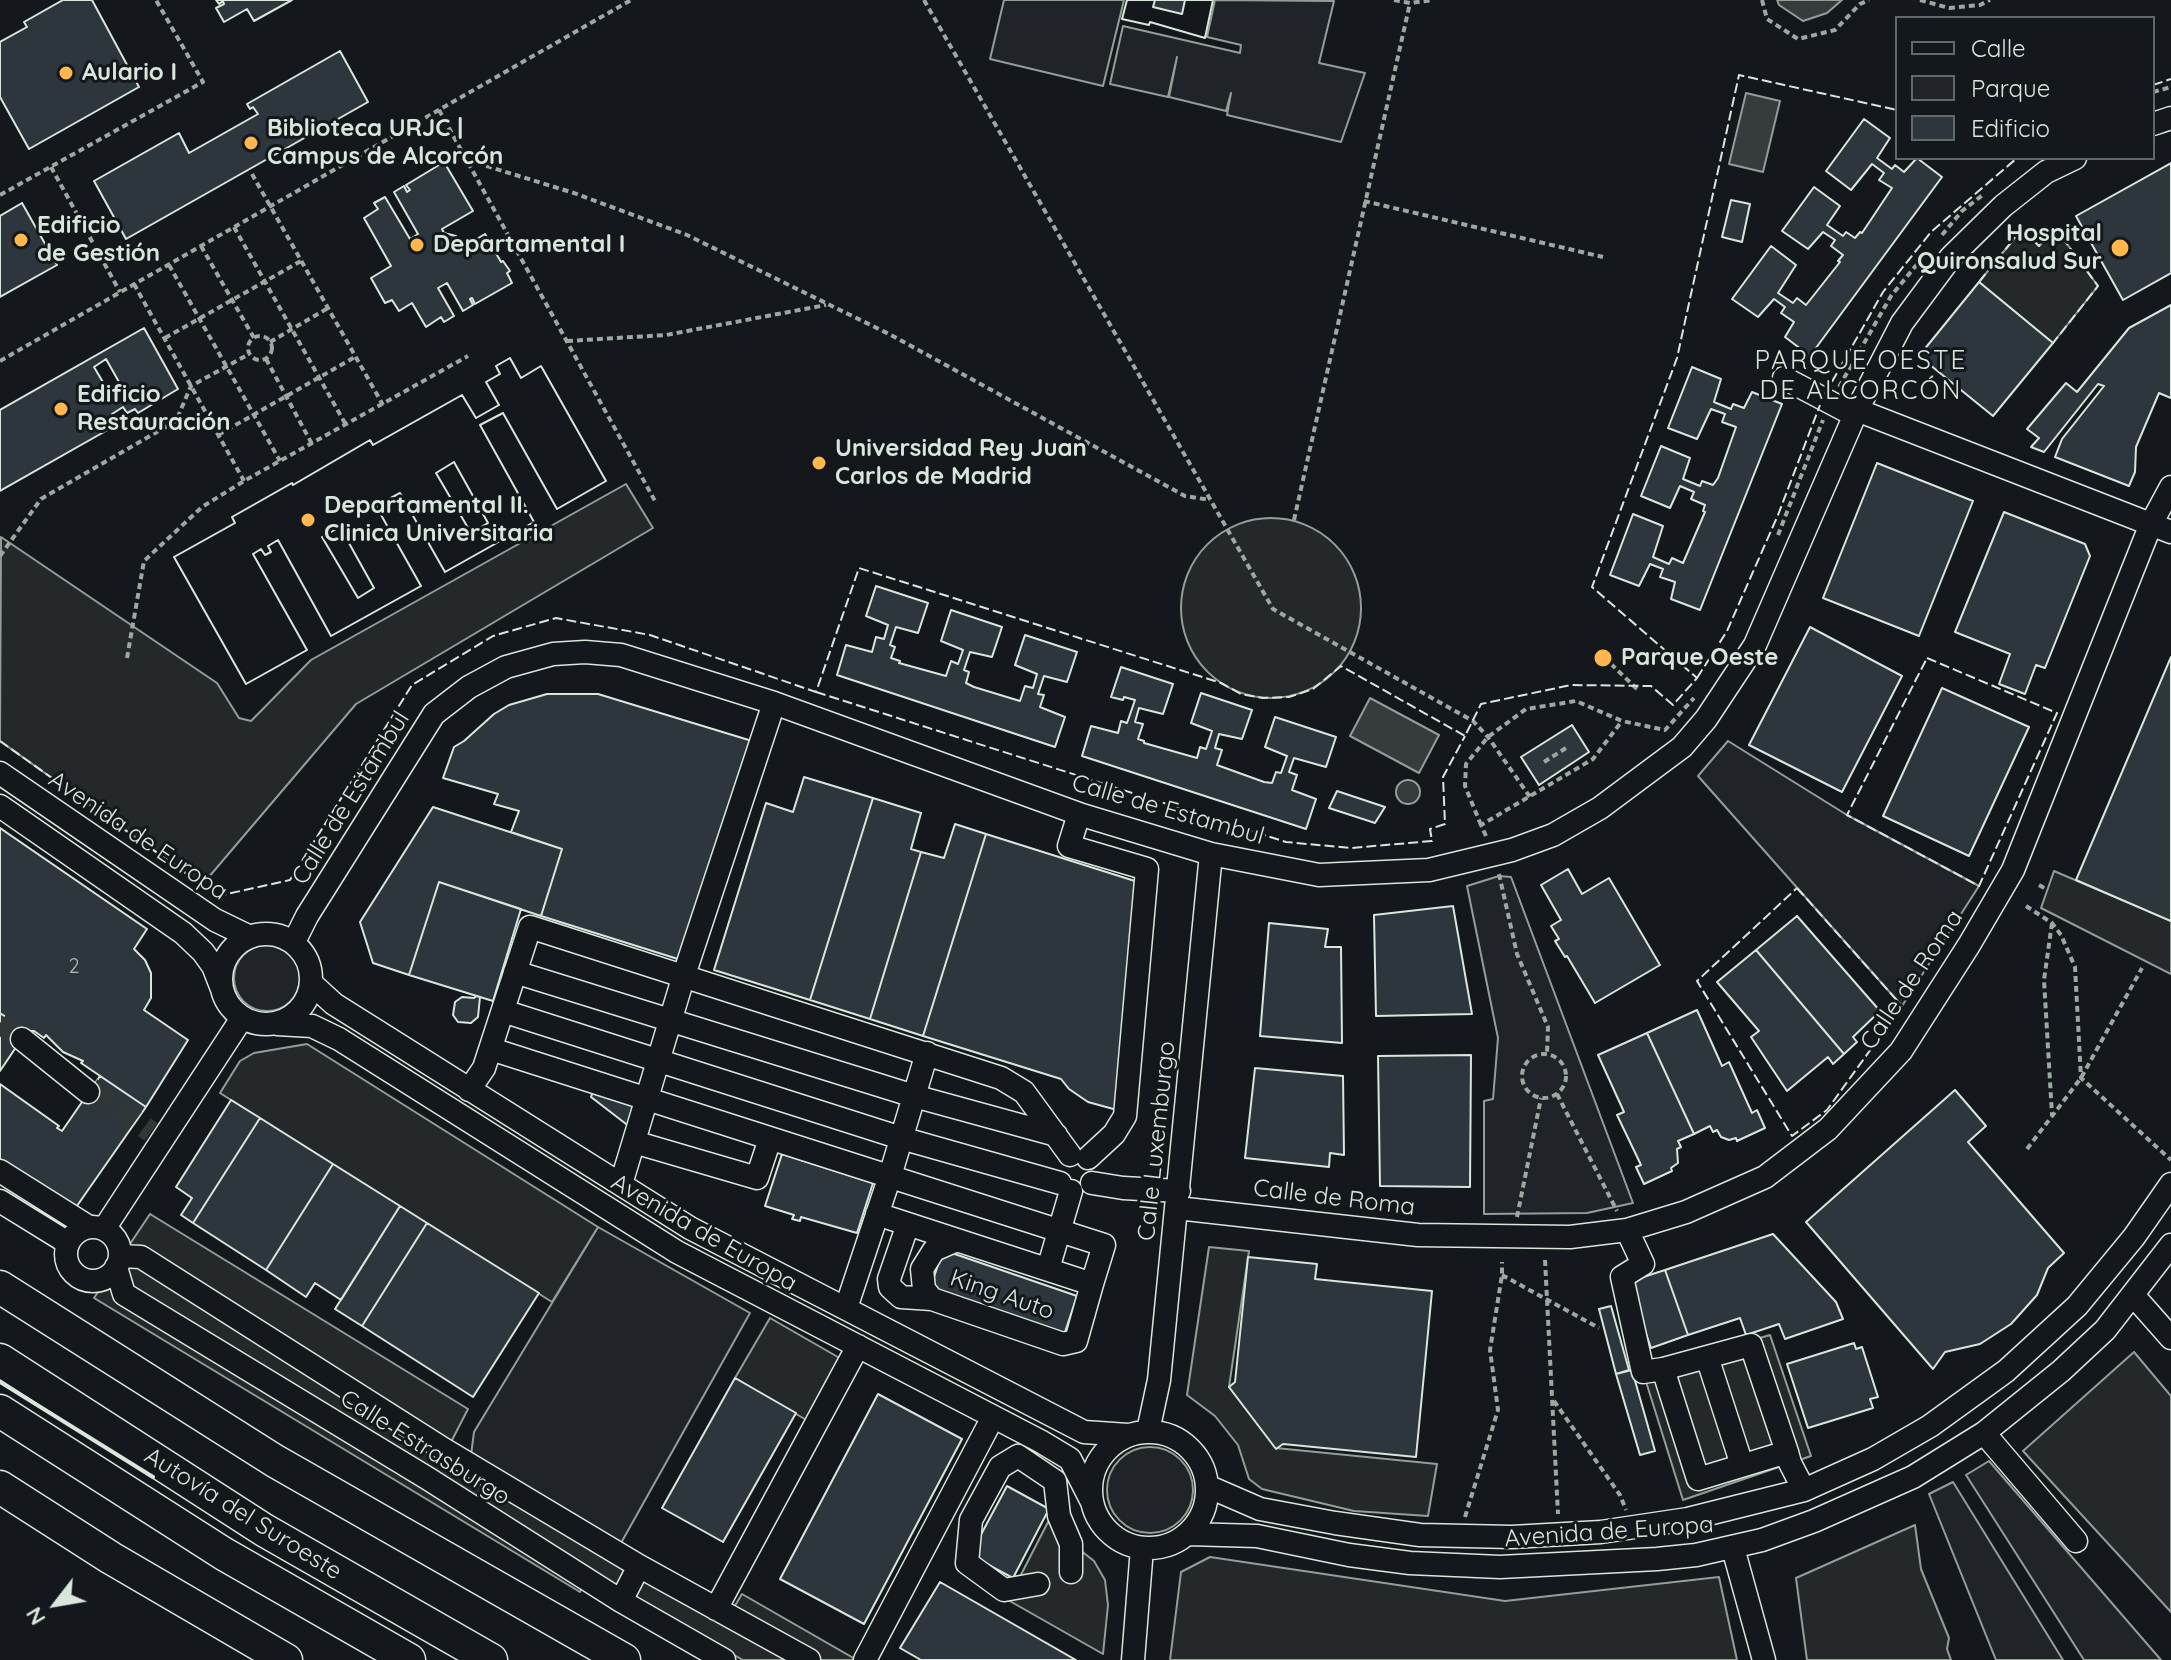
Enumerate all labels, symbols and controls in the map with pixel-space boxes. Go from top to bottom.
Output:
legend [1895,16,2155,160]
text: Calle [1971,33,2026,63]
place label: Aulario I [82,59,177,87]
marker: Aulario I [57,64,75,82]
text: Parque [1971,73,2050,103]
text: Edificio [1971,113,2050,143]
place label: Biblioteca URJC | Campus de Alcorcón [267,115,503,171]
marker: Biblioteca URJC | Campus de Alcorcón [242,134,260,152]
place label: Edificio de Gestión [37,212,160,268]
place label: Hospital Quironsalud Sur [1917,220,2102,276]
marker: Edificio de Gestión [12,231,30,249]
place label: Departamental I [433,231,625,259]
marker: Departamental I [408,236,426,254]
marker: Hospital Quironsalud Sur [2109,237,2131,259]
district label: PARQUE OESTE DE ALCORCÓN [1755,345,1967,406]
place label: Edificio Restauración [77,381,230,437]
marker: Edificio Restauración [52,400,70,418]
place label: Universidad Rey Juan Carlos de Madrid [835,435,1087,491]
marker: Universidad Rey Juan Carlos de Madrid [810,454,828,472]
place label: Departamental II. Clinica Universitaria [324,492,554,548]
marker: Departamental II. Clinica Universitaria [299,511,317,529]
place label: Parque Oeste [1621,644,1778,672]
marker: Parque Oeste [1592,647,1614,669]
street label: Calle de Estambul [286,706,416,890]
street label: Avenida de Europa [43,765,233,907]
street label: Calle de Estambul [1068,769,1268,851]
street label: Calle de Roma [1855,905,1969,1055]
house number: 2 [68,955,80,979]
street label: Calle Luxemburgo [1132,1040,1182,1242]
street label: Avenida de Europa [606,1168,802,1298]
street label: Calle de Roma [1252,1174,1416,1222]
street label: King Auto [946,1264,1058,1326]
street label: Calle Estrasburgo [335,1384,515,1512]
street label: Autovía del Suroeste [139,1442,347,1586]
street label: Avenida de Europa [1503,1510,1715,1554]
north arrow [16,1564,96,1644]
text: N [19,1602,52,1631]

